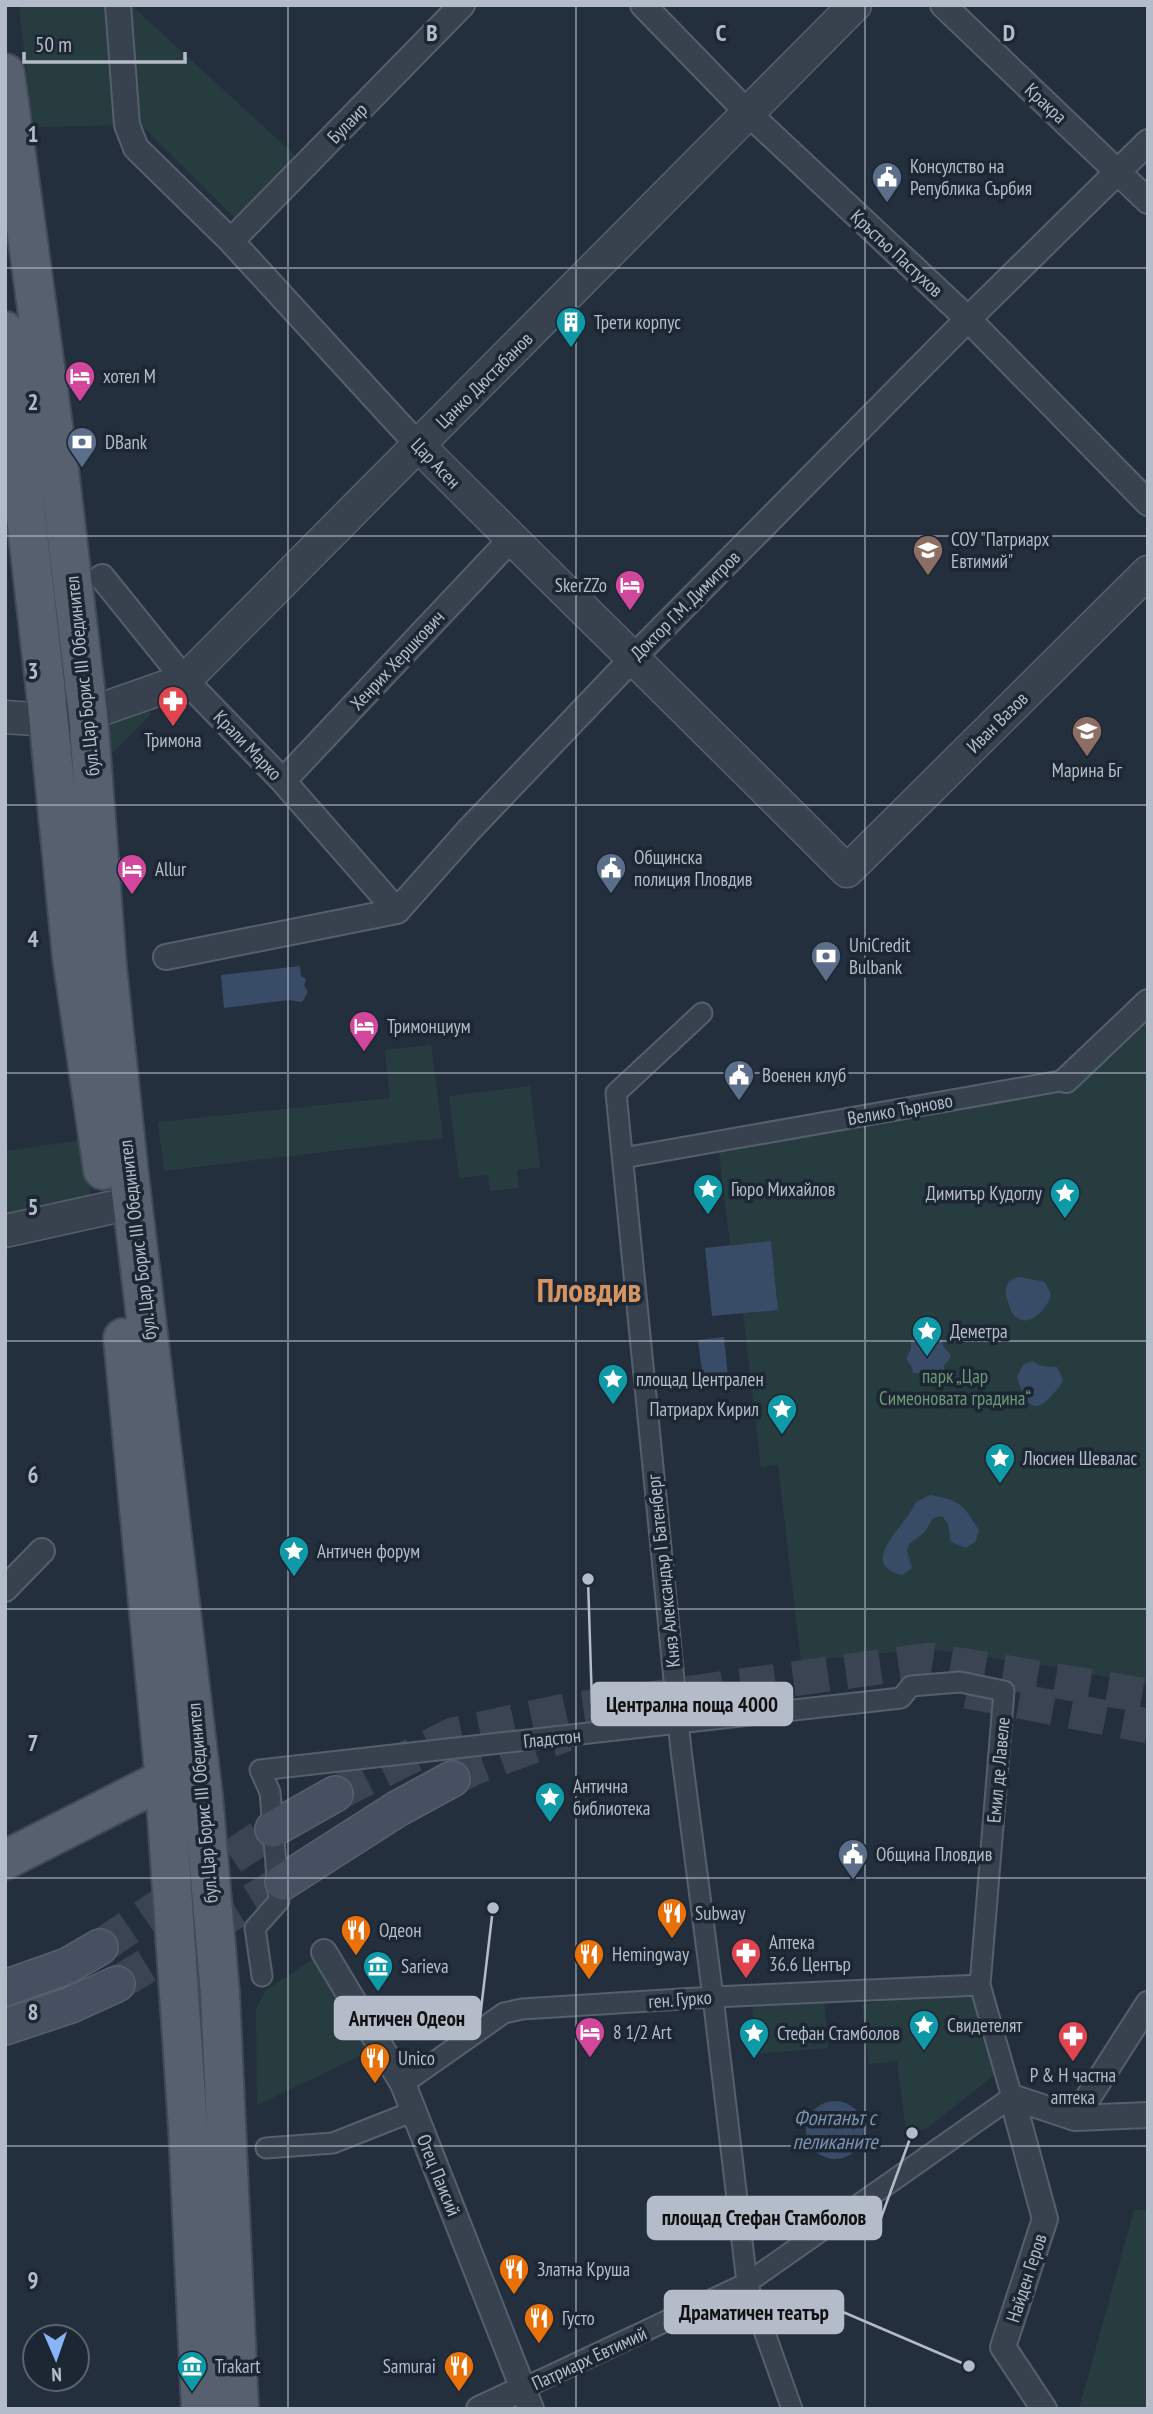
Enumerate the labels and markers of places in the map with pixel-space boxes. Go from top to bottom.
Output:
place label: Консулство на Република Сърбия [910,154,1032,200]
public building icon: Консулство на Република Сърбия [870,160,904,204]
building icon: Трети корпус [554,305,588,349]
place label: Трети корпус [594,310,681,334]
hotel icon: хотел М [63,359,97,403]
place label: хотел М [103,364,156,388]
bank icon: DBank [65,425,99,469]
place label: DBank [105,430,148,454]
place label: СОУ "Патриарх Евтимий" [951,527,1050,573]
school or university icon: СОУ "Патриарх Евтимий" [911,533,945,577]
hotel icon: SkerZZo [613,568,647,612]
place label: SkerZZo [555,573,607,597]
pharmacy icon: Тримона [156,684,190,728]
school or university icon: Марина Бг [1070,714,1104,758]
place label: Тримона [144,728,202,752]
place label: Марина Бг [1052,758,1123,782]
place label: Общинска полиция Пловдив [634,845,753,891]
public building icon: Общинска полиция Пловдив [594,851,628,895]
hotel icon: Allur [115,852,149,896]
place label: Allur [155,857,187,881]
place label: UniCredit Bulbank [849,933,911,979]
bank icon: UniCredit Bulbank [809,939,843,983]
hotel icon: Тримонциум [347,1009,381,1053]
place label: Тримонциум [387,1014,471,1038]
public building icon: Военен клуб [722,1058,756,1102]
place label: Военен клуб [762,1063,846,1087]
place icon: Гюро Михайлов [691,1172,725,1216]
place icon: Димитър Кудоглу [1048,1176,1082,1220]
place label: Гюро Михайлов [731,1177,835,1201]
place label: Димитър Кудоглу [926,1181,1043,1205]
place icon: Деметра [910,1314,944,1358]
place label: Деметра [950,1319,1008,1343]
place icon: площад Централен [596,1362,630,1406]
place label: площад Централен [636,1367,764,1391]
place icon: Патриарх Кирил [765,1392,799,1436]
place label: Патриарх Кирил [650,1397,759,1421]
place icon: Люсиен Шевалас [983,1441,1017,1485]
place label: Люсиен Шевалас [1022,1446,1138,1470]
place icon: Античен форум [277,1534,311,1578]
place label: Античен форум [317,1539,420,1563]
callout: Централна поща 4000 [592,1683,792,1725]
place label: Антична библиотека [573,1774,650,1820]
place icon: Антична библиотека [533,1780,567,1824]
public building icon: Община Пловдив [836,1837,870,1881]
place label: Община Пловдив [876,1842,992,1866]
restaurant icon: Subway [655,1896,689,1940]
place label: Subway [695,1901,746,1925]
restaurant icon: Одеон [339,1913,373,1957]
place label: Одеон [379,1918,421,1942]
place label: Аптека 36.6 Център [769,1930,851,1976]
pharmacy icon: Аптека 36.6 Център [729,1936,763,1980]
restaurant icon: Hemingway [572,1937,606,1981]
place label: Hemingway [612,1942,690,1966]
museum icon: Sarieva [361,1949,395,1993]
place label: Sarieva [401,1954,449,1978]
callout: Античен Одеон [335,1997,480,2039]
place icon: Свидетелят [907,2008,941,2052]
place label: Свидетелят [947,2013,1023,2037]
hotel icon: 8 1/2 Art [573,2015,607,2059]
place icon: Стефан Стамболов [737,2016,771,2060]
pharmacy icon: Р & Н частна аптека [1056,2019,1090,2063]
place label: 8 1/2 Art [613,2020,672,2044]
place label: Стефан Стамболов [777,2021,900,2045]
restaurant icon: Unico [358,2041,392,2085]
place label: Unico [398,2046,435,2070]
place label: Р & Н частна аптека [1030,2063,1116,2109]
callout: площад Стефан Стамболов [648,2197,881,2239]
restaurant icon: Златна Круша [497,2252,531,2296]
place label: Златна Круша [537,2257,630,2281]
callout: Драматичен театър [665,2291,843,2333]
restaurant icon: Густо [522,2301,556,2345]
place label: Густо [562,2306,595,2330]
museum icon: Trakart [175,2349,209,2393]
restaurant icon: Samurai [442,2349,476,2393]
place label: Trakart [215,2354,261,2378]
place label: Samurai [383,2354,436,2378]

